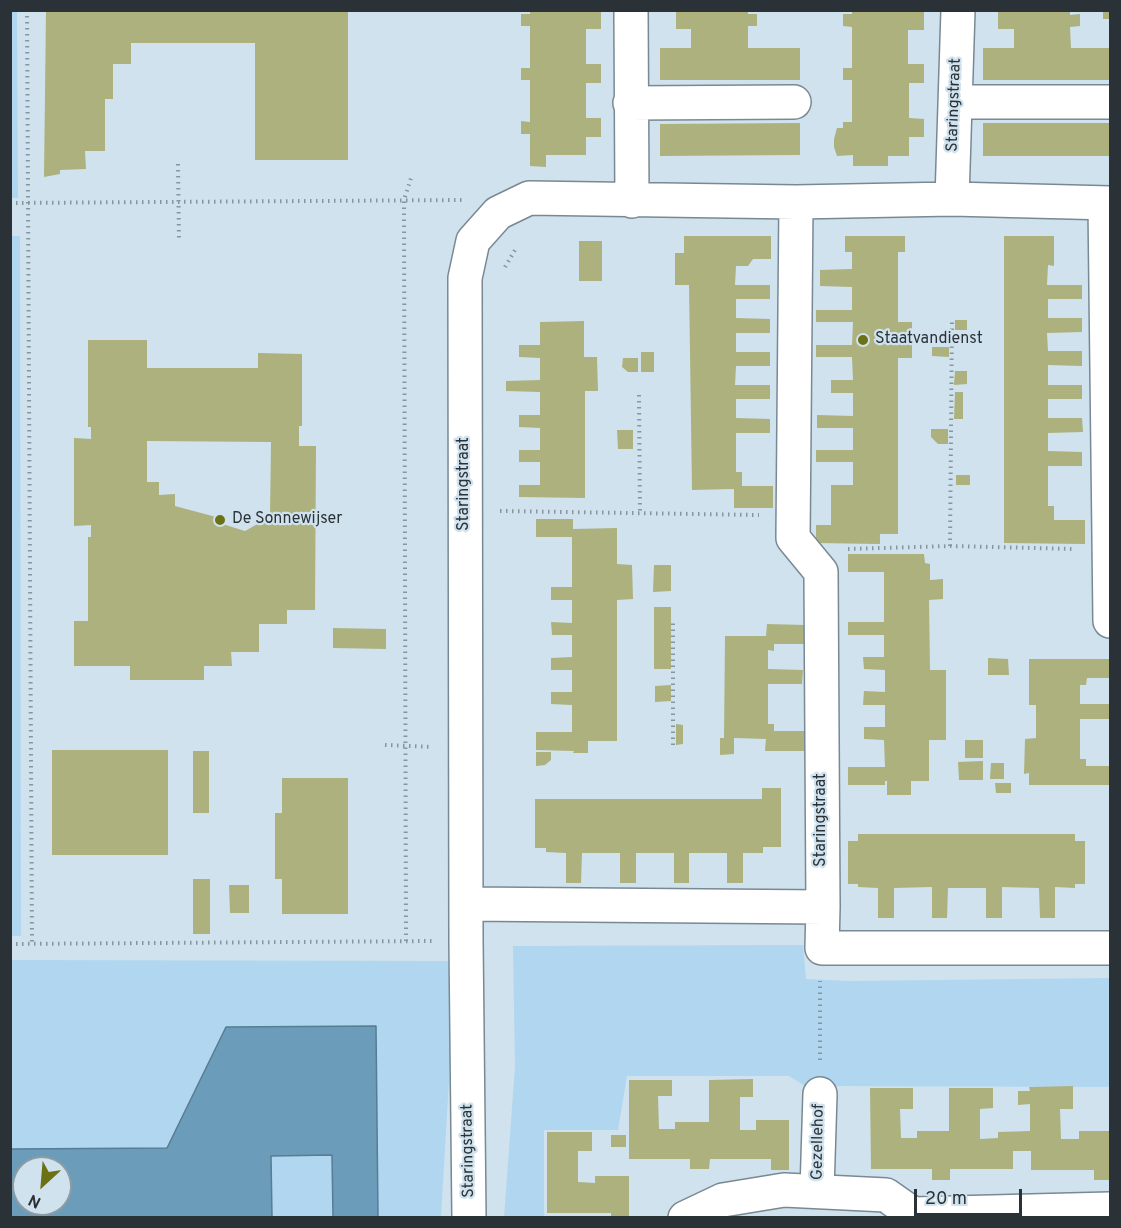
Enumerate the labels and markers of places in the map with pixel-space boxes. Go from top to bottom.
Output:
place label: Staatvandienst [875,330,983,350]
marker: Staatvandienst [856,333,870,347]
place label: De Sonnewijser [232,510,343,530]
marker: De Sonnewijser [213,513,227,527]

